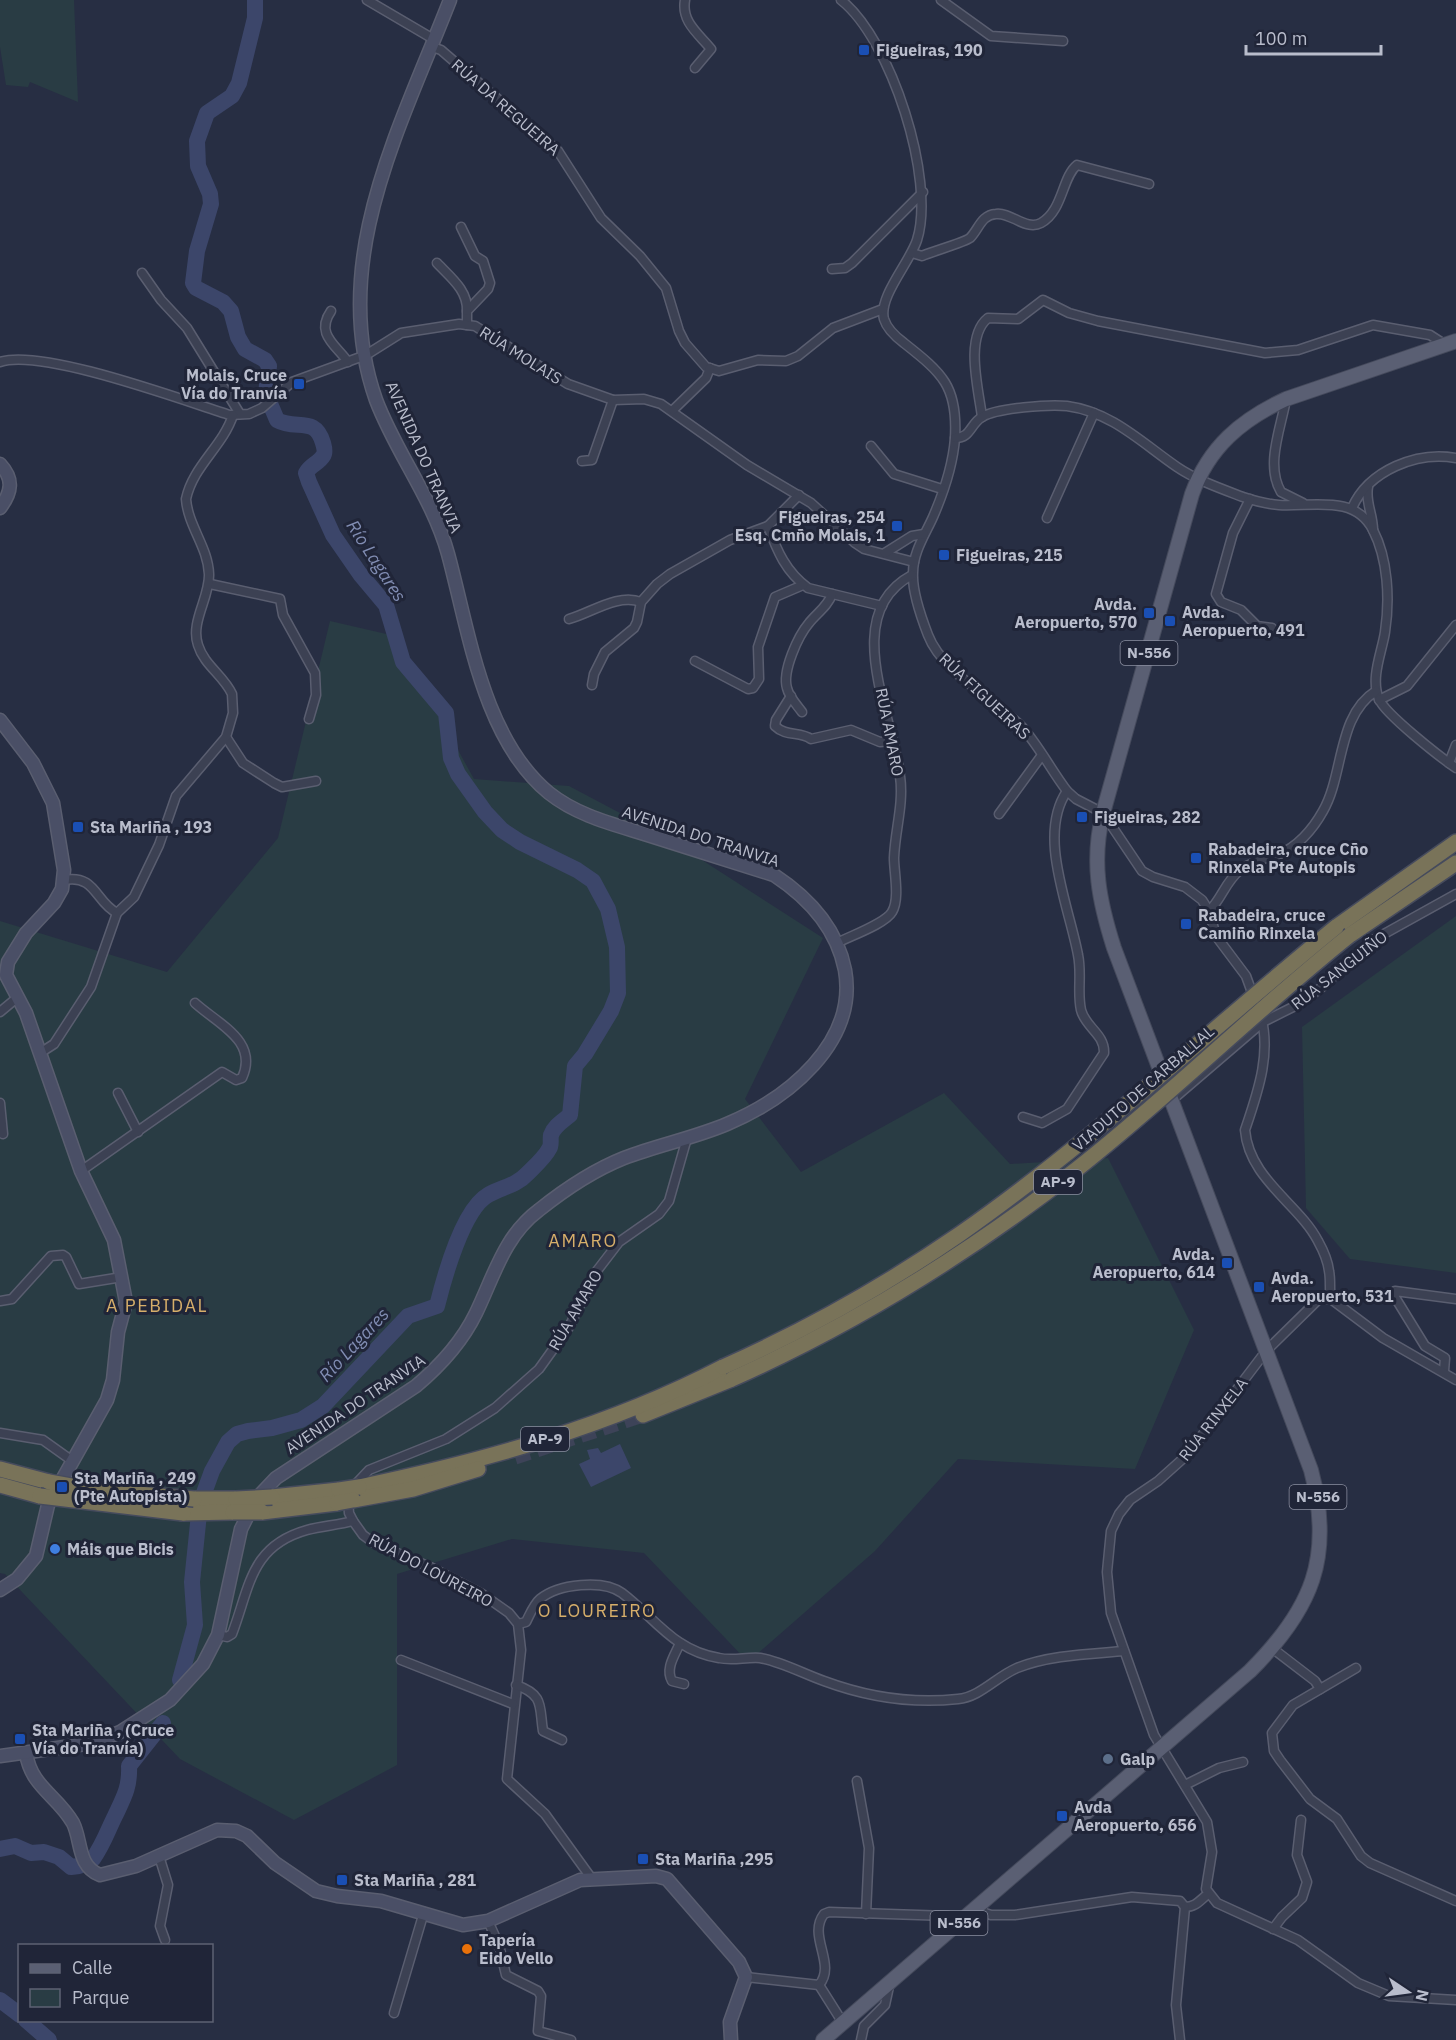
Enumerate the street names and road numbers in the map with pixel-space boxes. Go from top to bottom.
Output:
street label: RÚA DA REGUEIRA [448,54,565,160]
street label: RÚA MOLAIS [476,321,566,388]
street label: AVENIDA DO TRANVIA [381,378,467,536]
road number: N-556 [1120,641,1178,665]
street label: RÚA FIGUEIRAS [935,648,1035,743]
street label: RÚA AMARO [872,686,909,778]
street label: AVENIDA DO TRANVIA [620,801,782,871]
street label: RÚA SANGUIÑO [1286,925,1391,1014]
street label: VIADUTO DE CARBALLAL [1068,1021,1218,1155]
road number: AP-9 [1034,1170,1082,1194]
street label: RÚA AMARO [543,1266,606,1354]
street label: AVENIDA DO TRANVIA [281,1350,429,1458]
street label: RÚA RINXELA [1173,1373,1252,1465]
road number: AP-9 [521,1427,569,1451]
road number: N-556 [1290,1485,1346,1509]
street label: RÚA DO LOUREIRO [366,1528,497,1611]
road number: N-556 [930,1911,988,1935]

